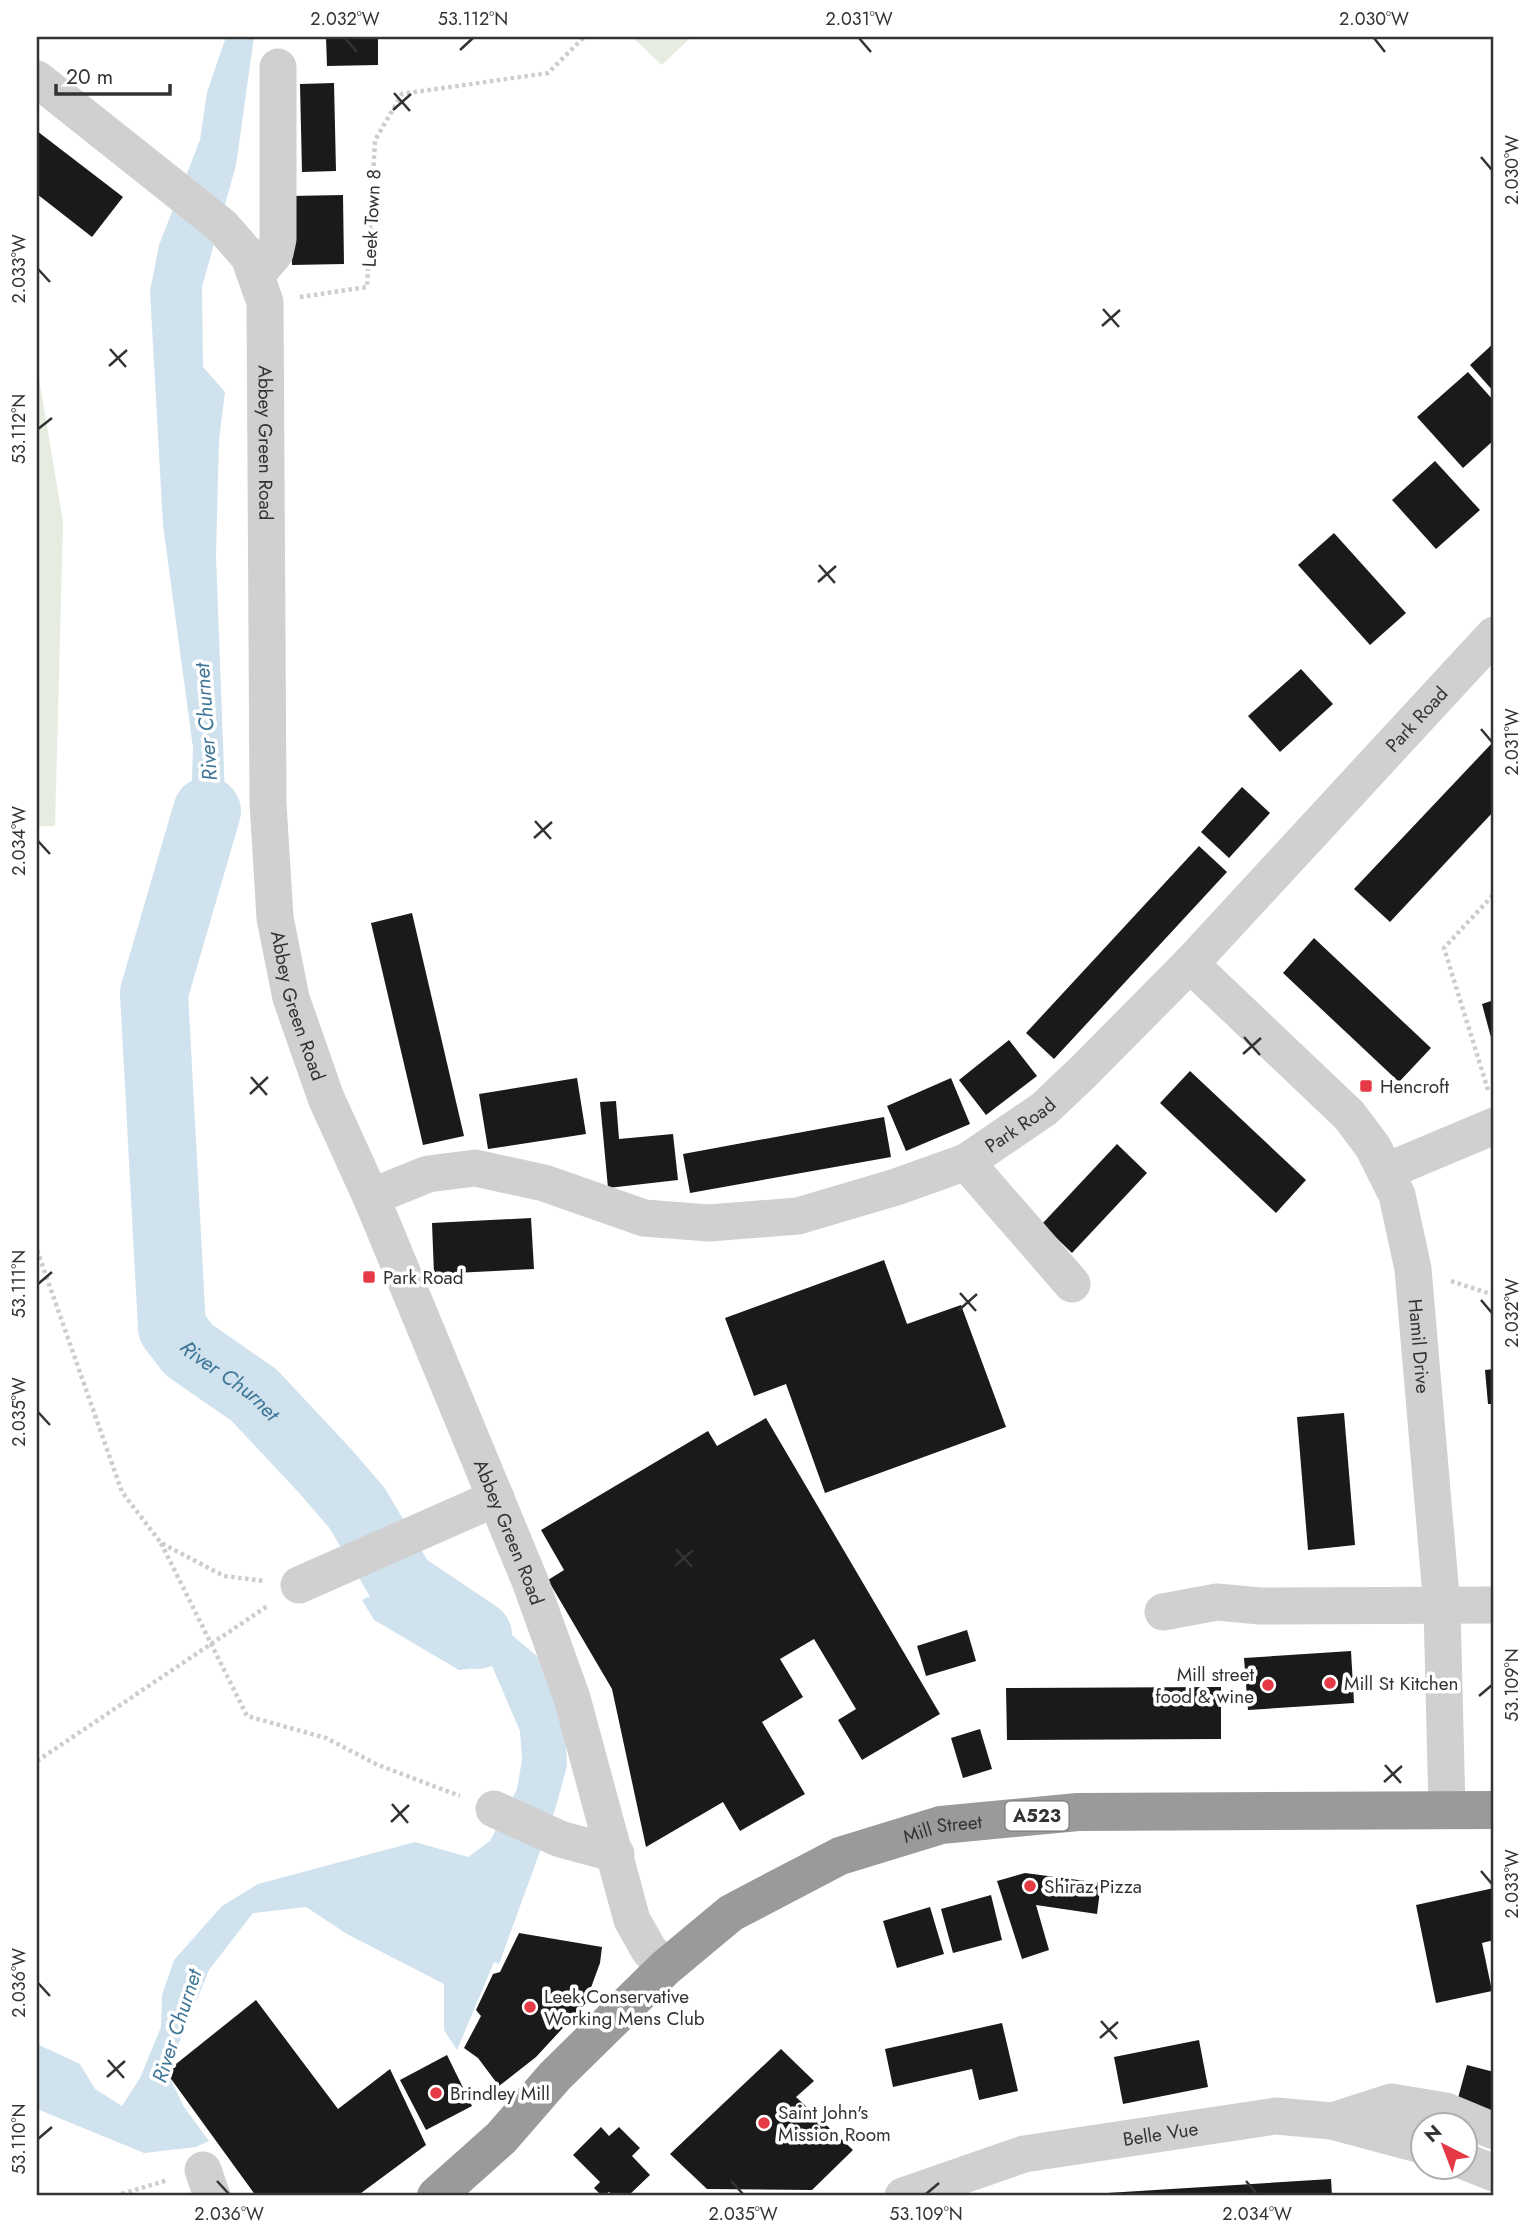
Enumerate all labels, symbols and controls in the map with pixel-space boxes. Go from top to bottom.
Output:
text: 2.032°W [310,6,380,32]
text: 53.112°N [438,6,508,32]
text: 2.031°W [825,6,893,32]
text: 2.030°W [1339,6,1409,32]
scale bar [56,52,170,96]
text: 20 m [66,62,113,92]
text: 2.030°W [1499,135,1525,205]
street label: Leek Town 8 [355,168,388,268]
text: 2.033°W [6,234,32,303]
street label: Abbey Green Road [251,365,279,520]
text: 53.112°N [6,394,32,464]
water label: River Churnet [187,661,225,782]
street label: Park Road [1379,681,1454,758]
text: 2.031°W [1499,708,1525,776]
text: 2.034°W [6,806,32,876]
street label: Abbey Green Road [264,928,332,1084]
place label: Hencroft [1380,1073,1449,1100]
marker: Hencroft [1358,1078,1374,1094]
street label: Park Road [980,1092,1062,1159]
text: 53.111°N [6,1250,32,1318]
place label: Park Road [383,1264,464,1291]
marker: Park Road [361,1269,377,1285]
text: 2.032°W [1499,1278,1525,1348]
street label: Hamil Drive [1402,1298,1437,1395]
water label: River Churnet [172,1335,287,1429]
text: 2.035°W [6,1377,32,1447]
street label: Abbey Green Road [467,1455,550,1609]
text: 53.109°N [1499,1648,1525,1722]
place label: Mill street food & wine [1155,1661,1254,1710]
place label: Mill St Kitchen [1344,1670,1459,1697]
marker: Mill St Kitchen [1322,1675,1338,1691]
marker: Mill street food & wine [1260,1677,1276,1693]
road number: A523 [1006,1802,1068,1830]
street label: Mill Street [900,1808,984,1850]
text: 2.033°W [1499,1849,1525,1918]
place label: Shiraz Pizza [1044,1873,1142,1900]
marker: Shiraz Pizza [1022,1878,1038,1894]
text: 2.036°W [6,1948,32,2018]
water label: River Churnet [145,1964,210,2087]
place label: Leek Conservative Working Mens Club [544,1983,705,2032]
marker: Leek Conservative Working Mens Club [522,1999,538,2015]
place label: Brindley Mill [450,2080,550,2107]
marker: Brindley Mill [428,2085,444,2101]
place label: Saint John's Mission Room [778,2099,891,2148]
text: 53.110°N [6,2103,32,2175]
north arrow [1408,2110,1478,2180]
marker: Saint John's Mission Room [756,2115,772,2131]
street label: Belle Vue [1121,2115,1200,2153]
text: N [1418,2119,1448,2149]
text: 2.036°W [194,2201,264,2227]
text: 2.035°W [708,2201,778,2227]
text: 53.109°N [889,2201,963,2227]
text: 2.034°W [1222,2201,1292,2227]

